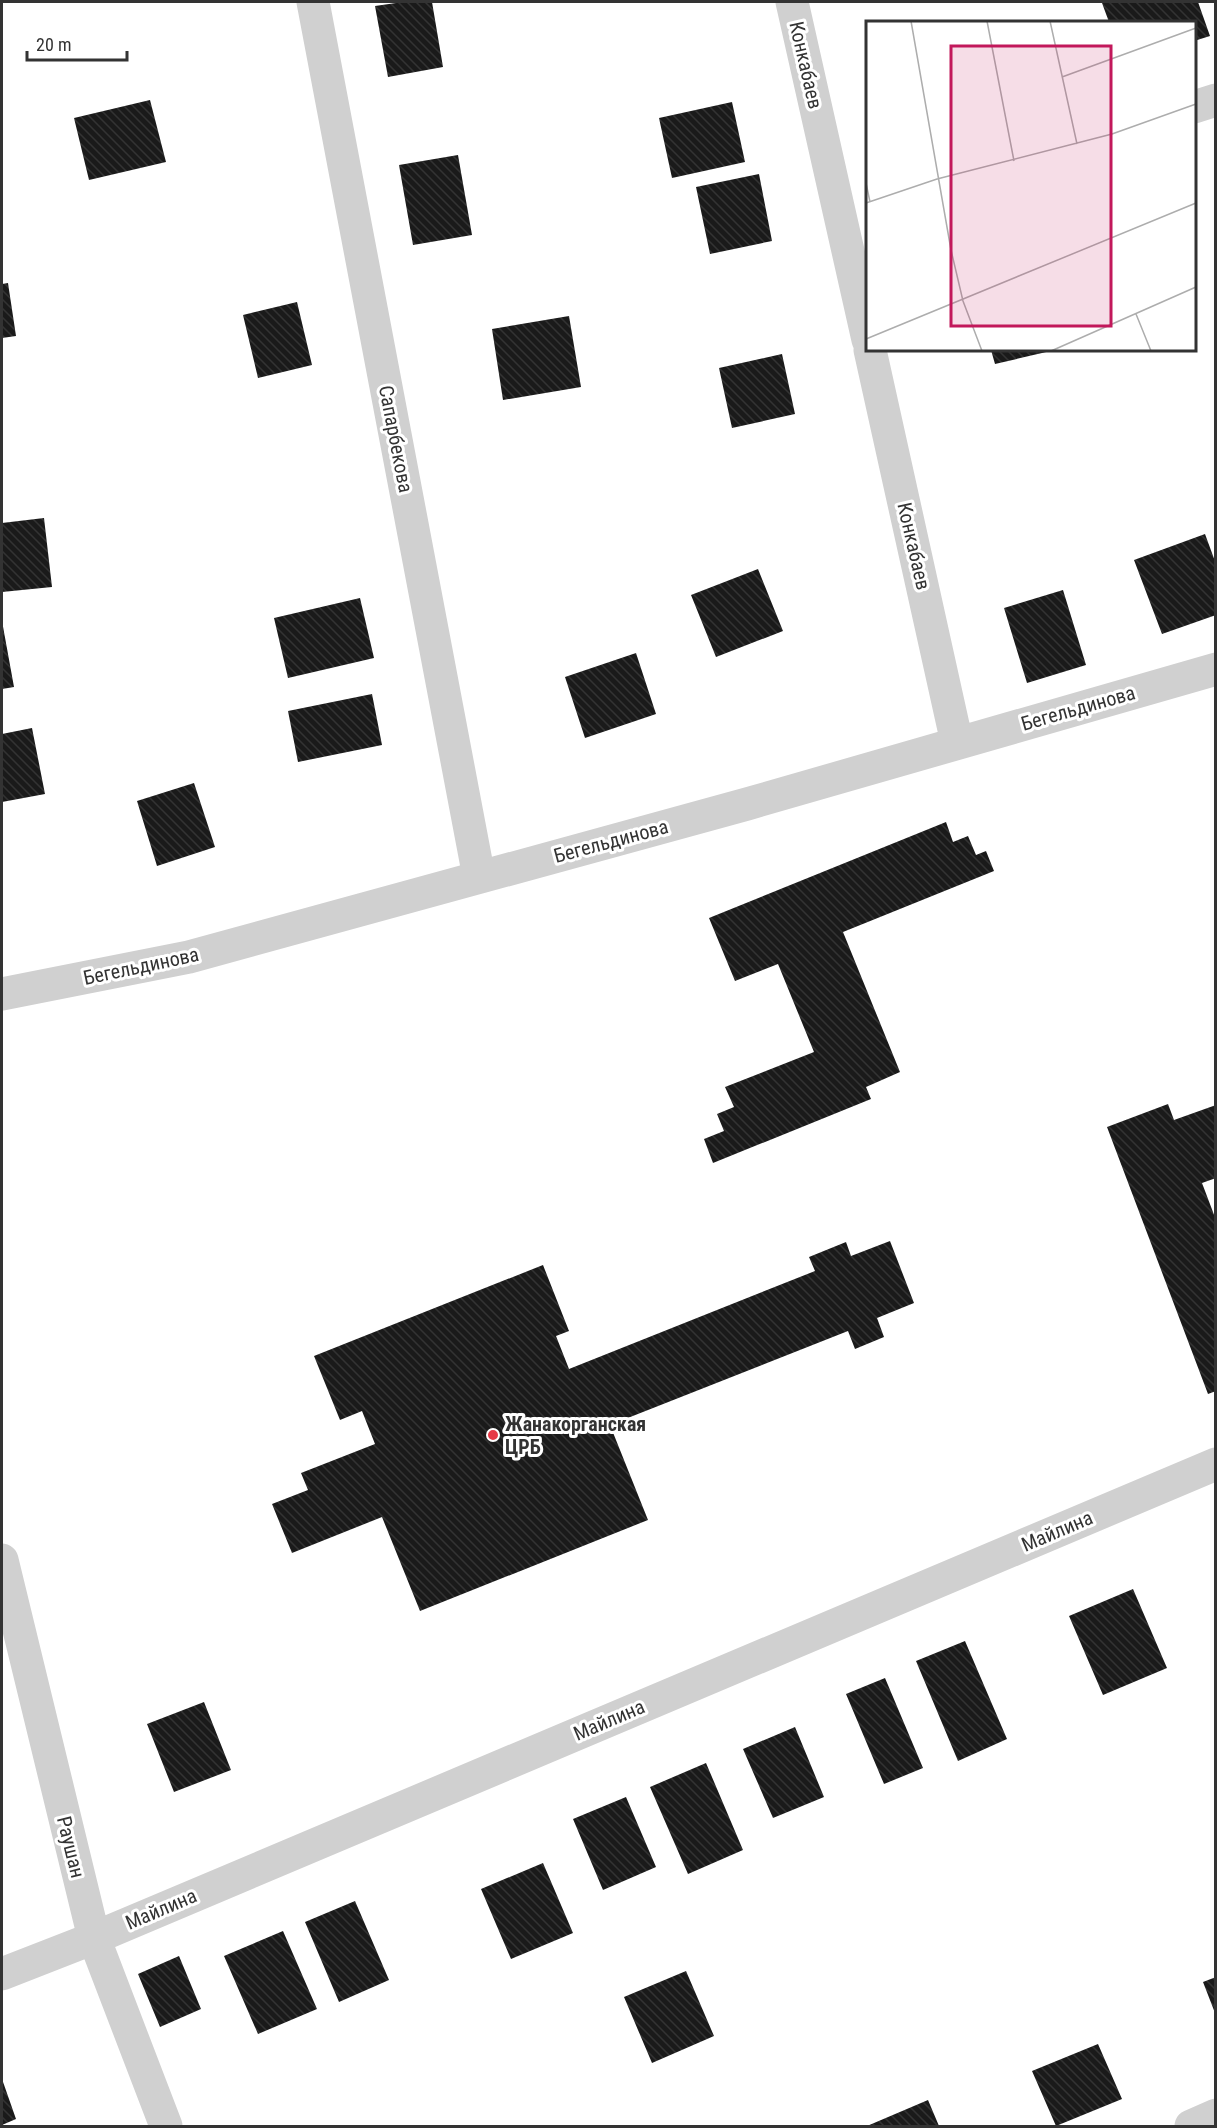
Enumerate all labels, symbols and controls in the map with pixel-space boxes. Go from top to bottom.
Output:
street label: Конкабаев [784,19,828,111]
inset map [866,21,1196,351]
scale bar [27,24,128,62]
text: 20 m [36,34,71,55]
street label: Сапарбекова [374,383,418,495]
street label: Конкабаев [892,500,936,592]
street label: Бегельдинова [1018,680,1138,736]
street label: Бегельдинова [551,814,671,868]
street label: Бегельдинова [81,942,201,990]
place label: Жанакорганская ЦРБ [505,1412,646,1459]
marker: Жанакорганская ЦРБ [486,1428,500,1442]
street label: Майлина [1018,1505,1096,1557]
street label: Майлина [570,1694,648,1746]
street label: Раушан [52,1814,90,1880]
street label: Майлина [122,1883,200,1935]

